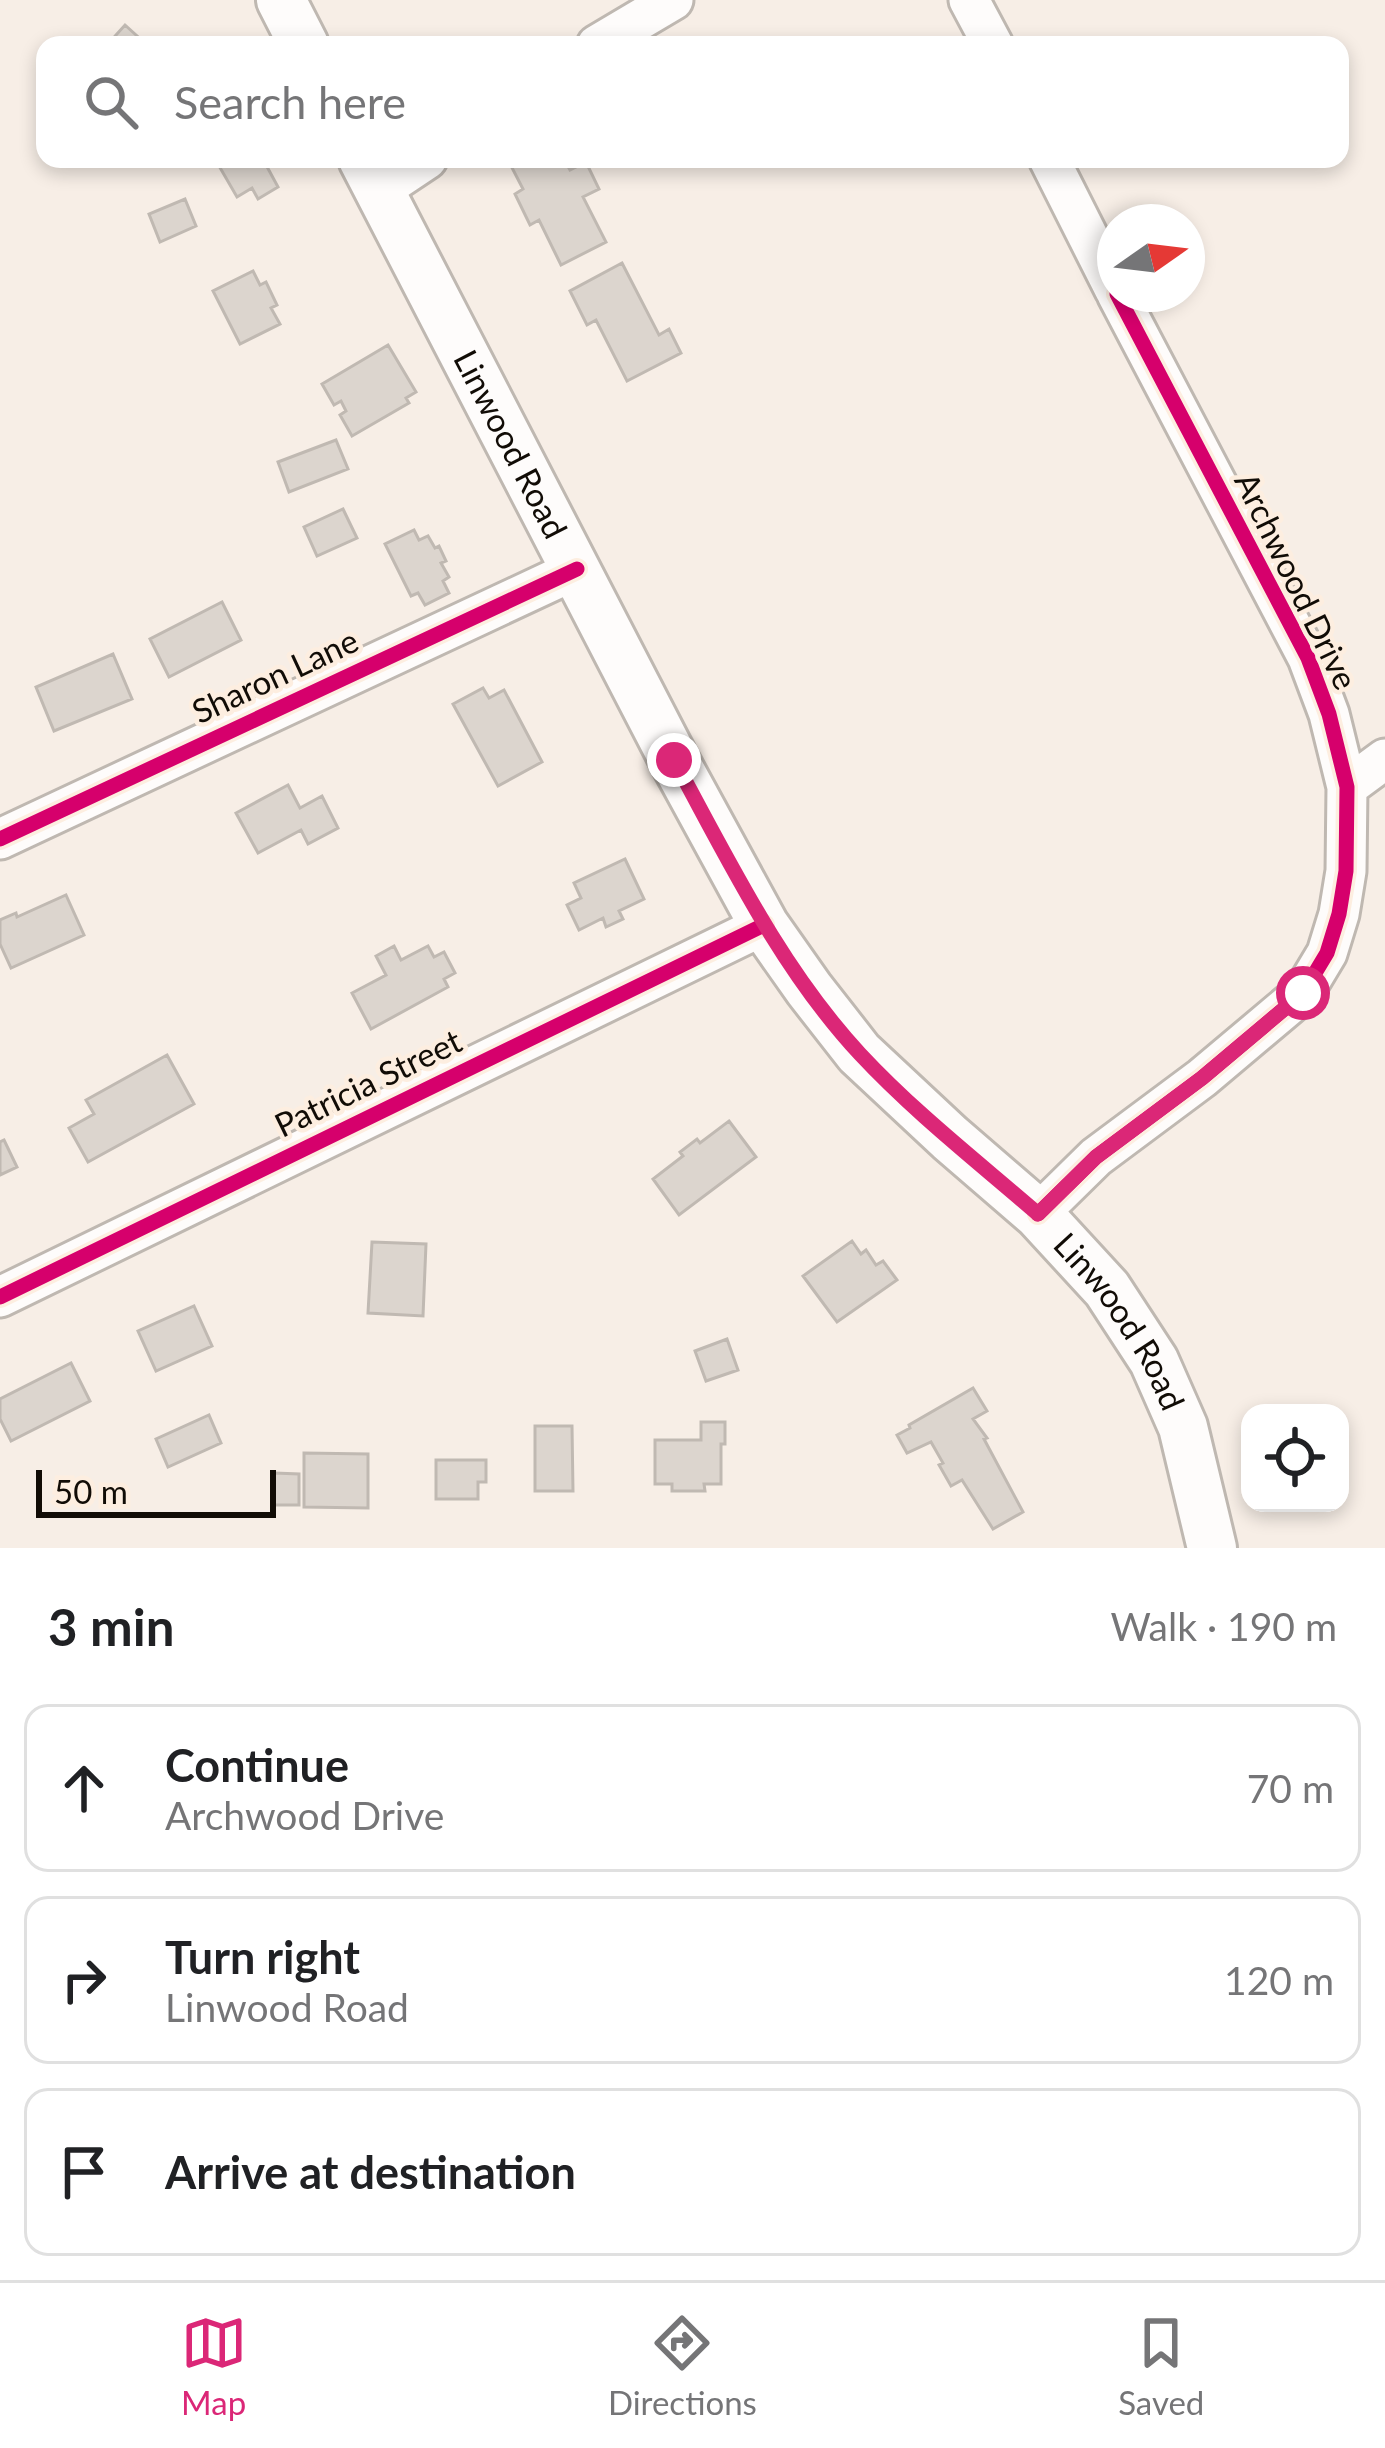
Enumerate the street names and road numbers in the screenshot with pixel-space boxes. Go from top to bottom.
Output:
street label: Linwood Road [446,343,577,545]
street label: Archwood Drive [1227,466,1367,696]
street label: Sharon Lane [185,619,364,731]
street label: Patricia Street [268,1020,468,1144]
street label: Linwood Road [1046,1224,1194,1416]

